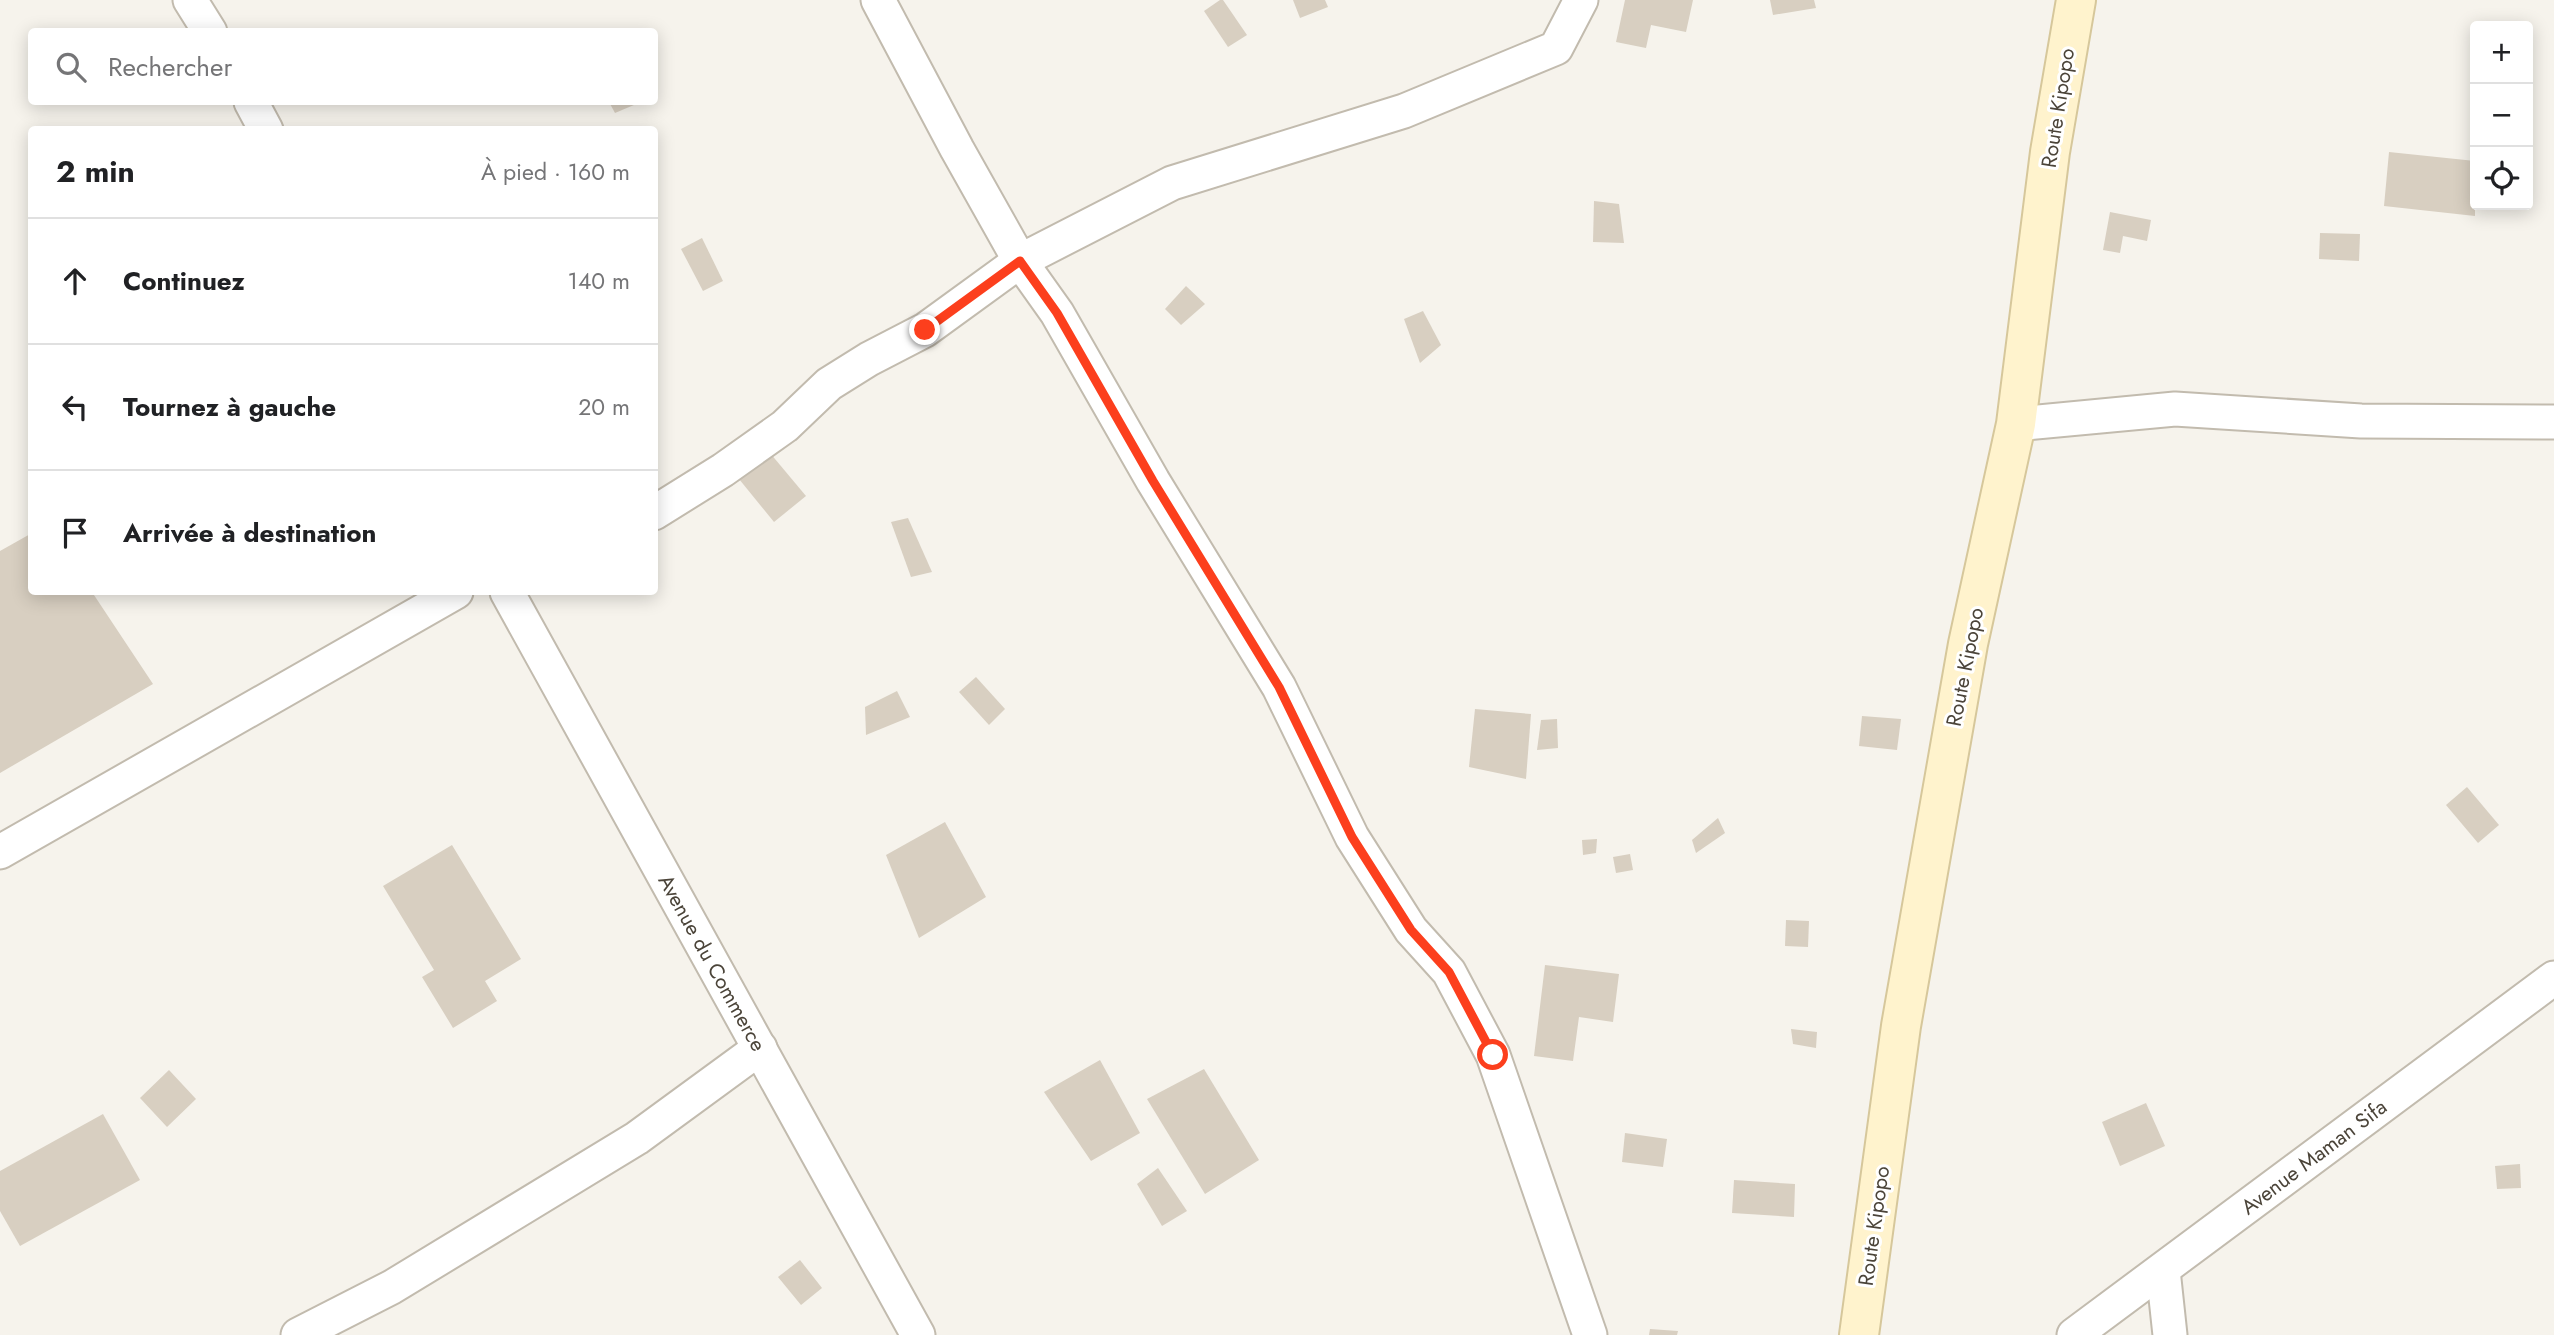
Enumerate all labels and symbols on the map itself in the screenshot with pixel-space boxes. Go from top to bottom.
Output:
street label: Route Kipopo [2034,46,2082,170]
route end [909,314,940,345]
street label: Route Kipopo [1939,605,1991,729]
street label: Avenue du Commerce [651,869,773,1057]
route start [1477,1039,1508,1070]
street label: Avenue Maman Sifa [2235,1092,2393,1222]
street label: Route Kipopo [1851,1164,1897,1288]

